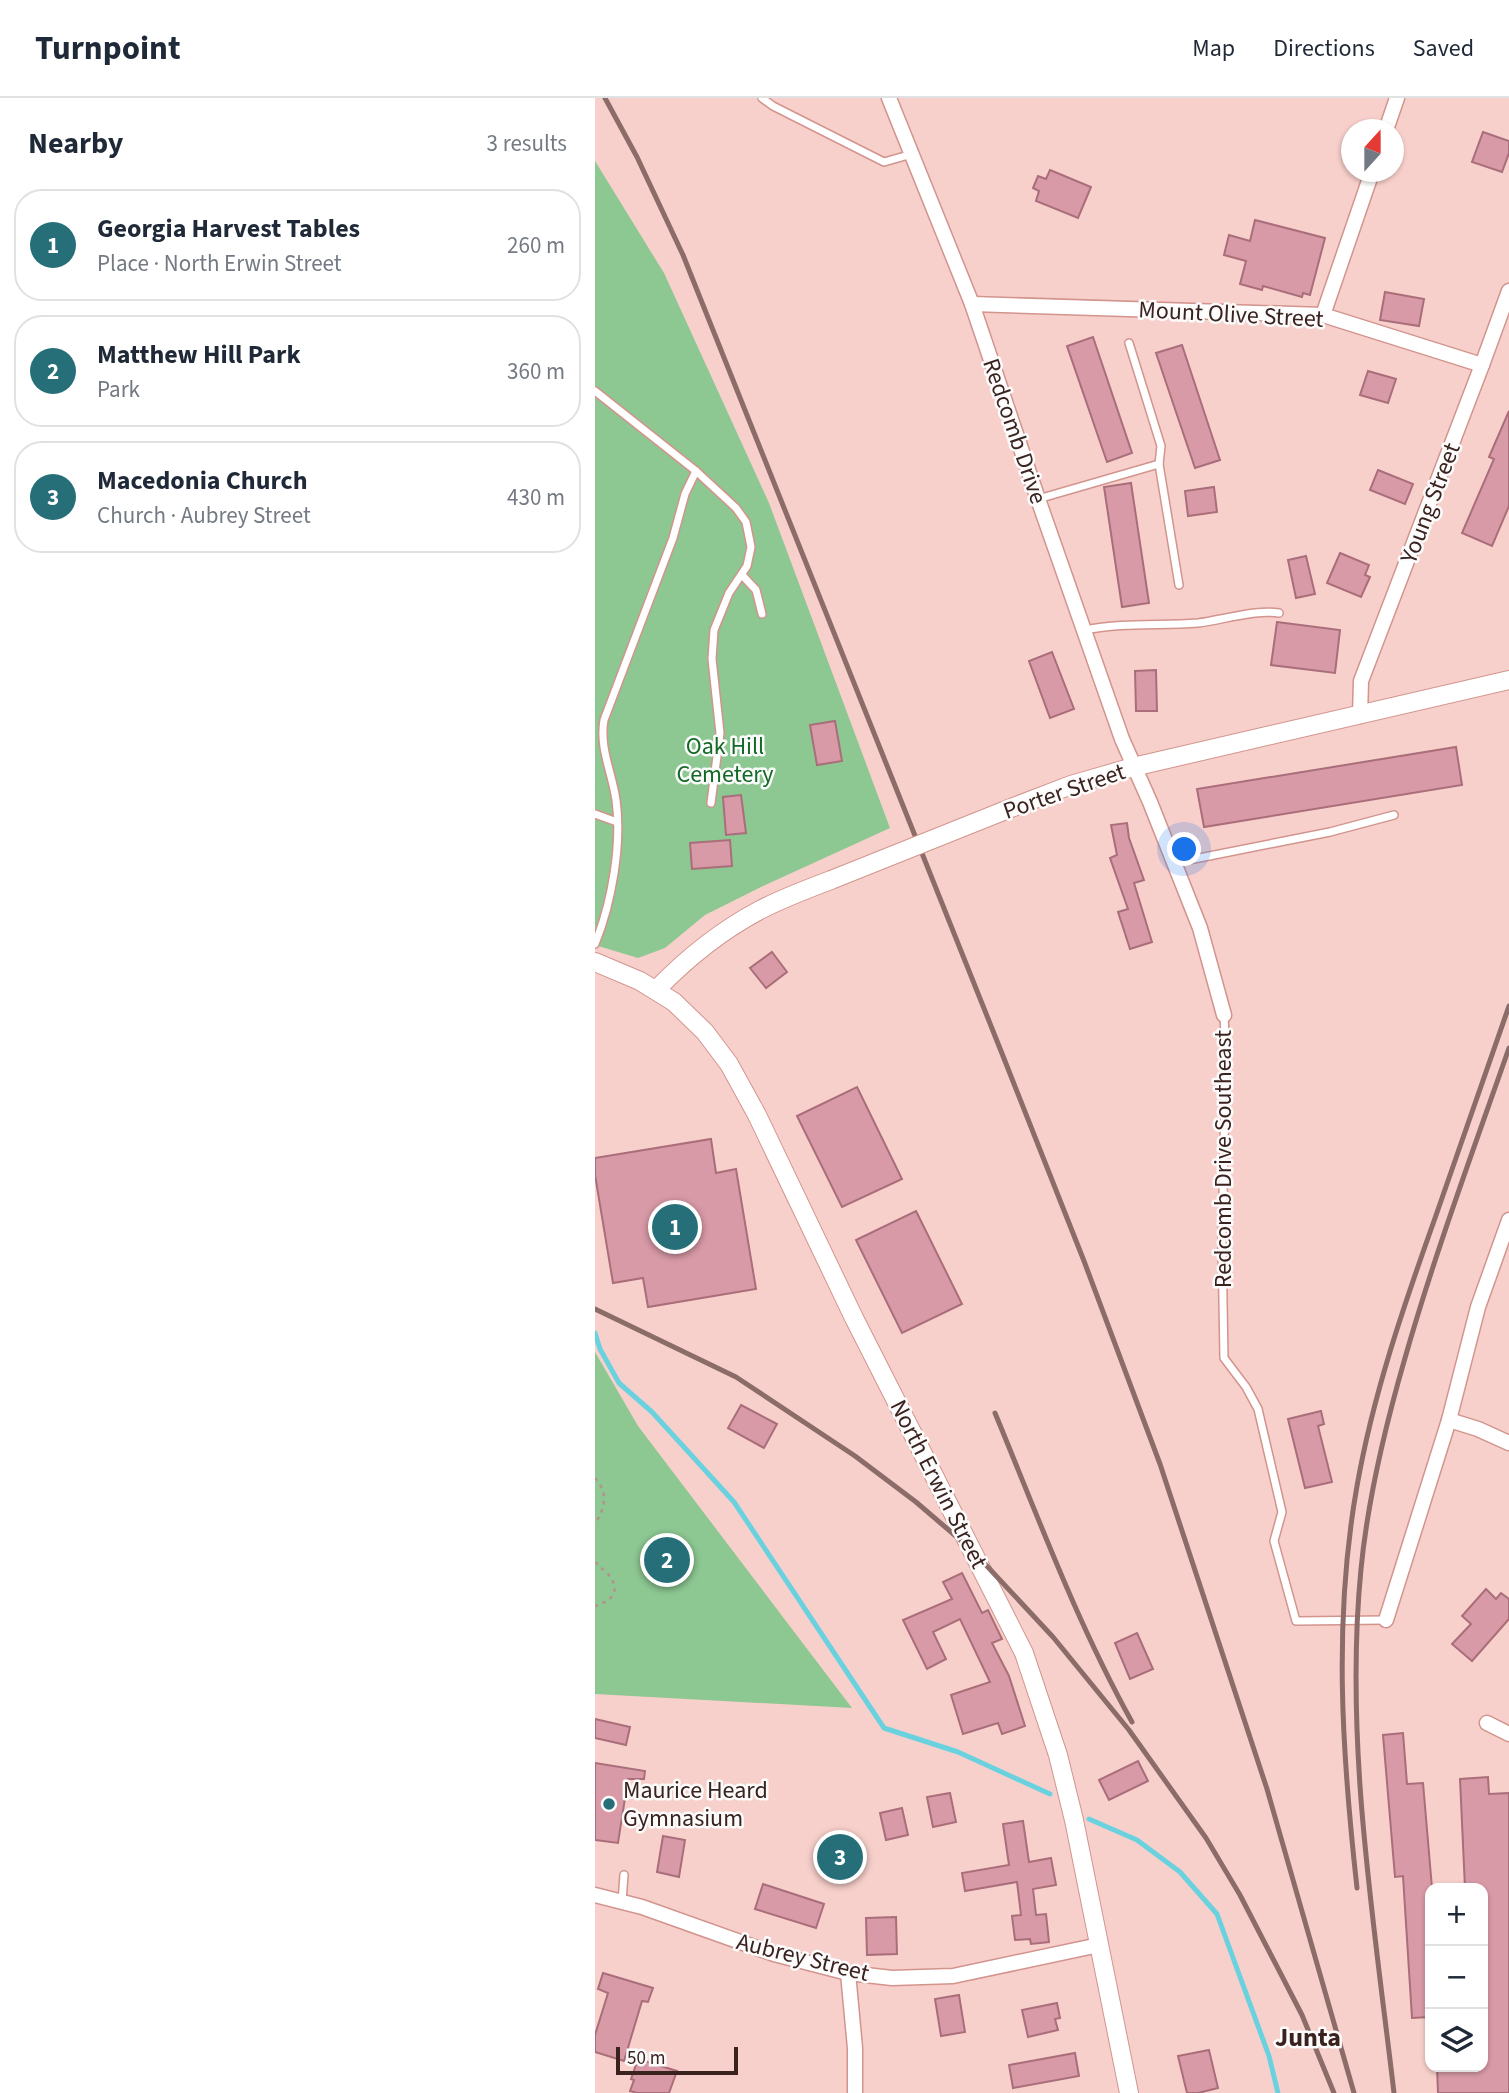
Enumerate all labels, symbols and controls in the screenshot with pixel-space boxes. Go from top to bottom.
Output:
text: Turnpoint [35,25,181,72]
text: Map [1192,31,1235,66]
text: Directions [1273,31,1375,66]
text: Saved [1413,31,1474,66]
north arrow [1341,119,1404,182]
text: Nearby [28,122,123,165]
text: 3 results [487,127,567,160]
text: Georgia Harvest Tables [97,210,360,247]
text: 1 [47,229,59,262]
text: 260 m [507,229,565,262]
text: Place · North Erwin Street [97,247,342,280]
street label: Mount Olive Street [1137,292,1324,337]
text: Matthew Hill Park [97,336,301,373]
street label: Redcomb Drive [973,354,1056,509]
text: 2 [47,355,59,388]
text: 360 m [507,355,565,388]
text: Park [97,373,140,406]
street label: Young Street [1391,438,1469,570]
text: Macedonia Church [97,462,308,499]
text: 3 [47,481,59,514]
text: 430 m [507,481,565,514]
text: Church · Aubrey Street [97,499,311,532]
park label: Oak Hill Cemetery [677,729,774,792]
street label: Porter Street [998,754,1130,829]
your location [1167,832,1201,866]
street label: Redcomb Drive Southeast [1206,1030,1241,1288]
pin: 1 [652,1201,698,1253]
street label: North Erwin Street [881,1394,996,1575]
pin: 2 [644,1534,690,1586]
place label: Maurice Heard Gymnasium [623,1773,768,1836]
marker: Maurice Heard Gymnasium [601,1796,617,1812]
pin: 3 [817,1831,863,1883]
map controls [1425,1883,1488,2072]
button: + [1425,1883,1488,1946]
street label: Aubrey Street [733,1924,873,1991]
button: − [1425,1946,1488,2009]
button: layers [1425,2009,1488,2072]
district label: Junta [1275,2019,1341,2056]
scale bar [616,2044,739,2076]
text: 50 m [627,2045,665,2072]

